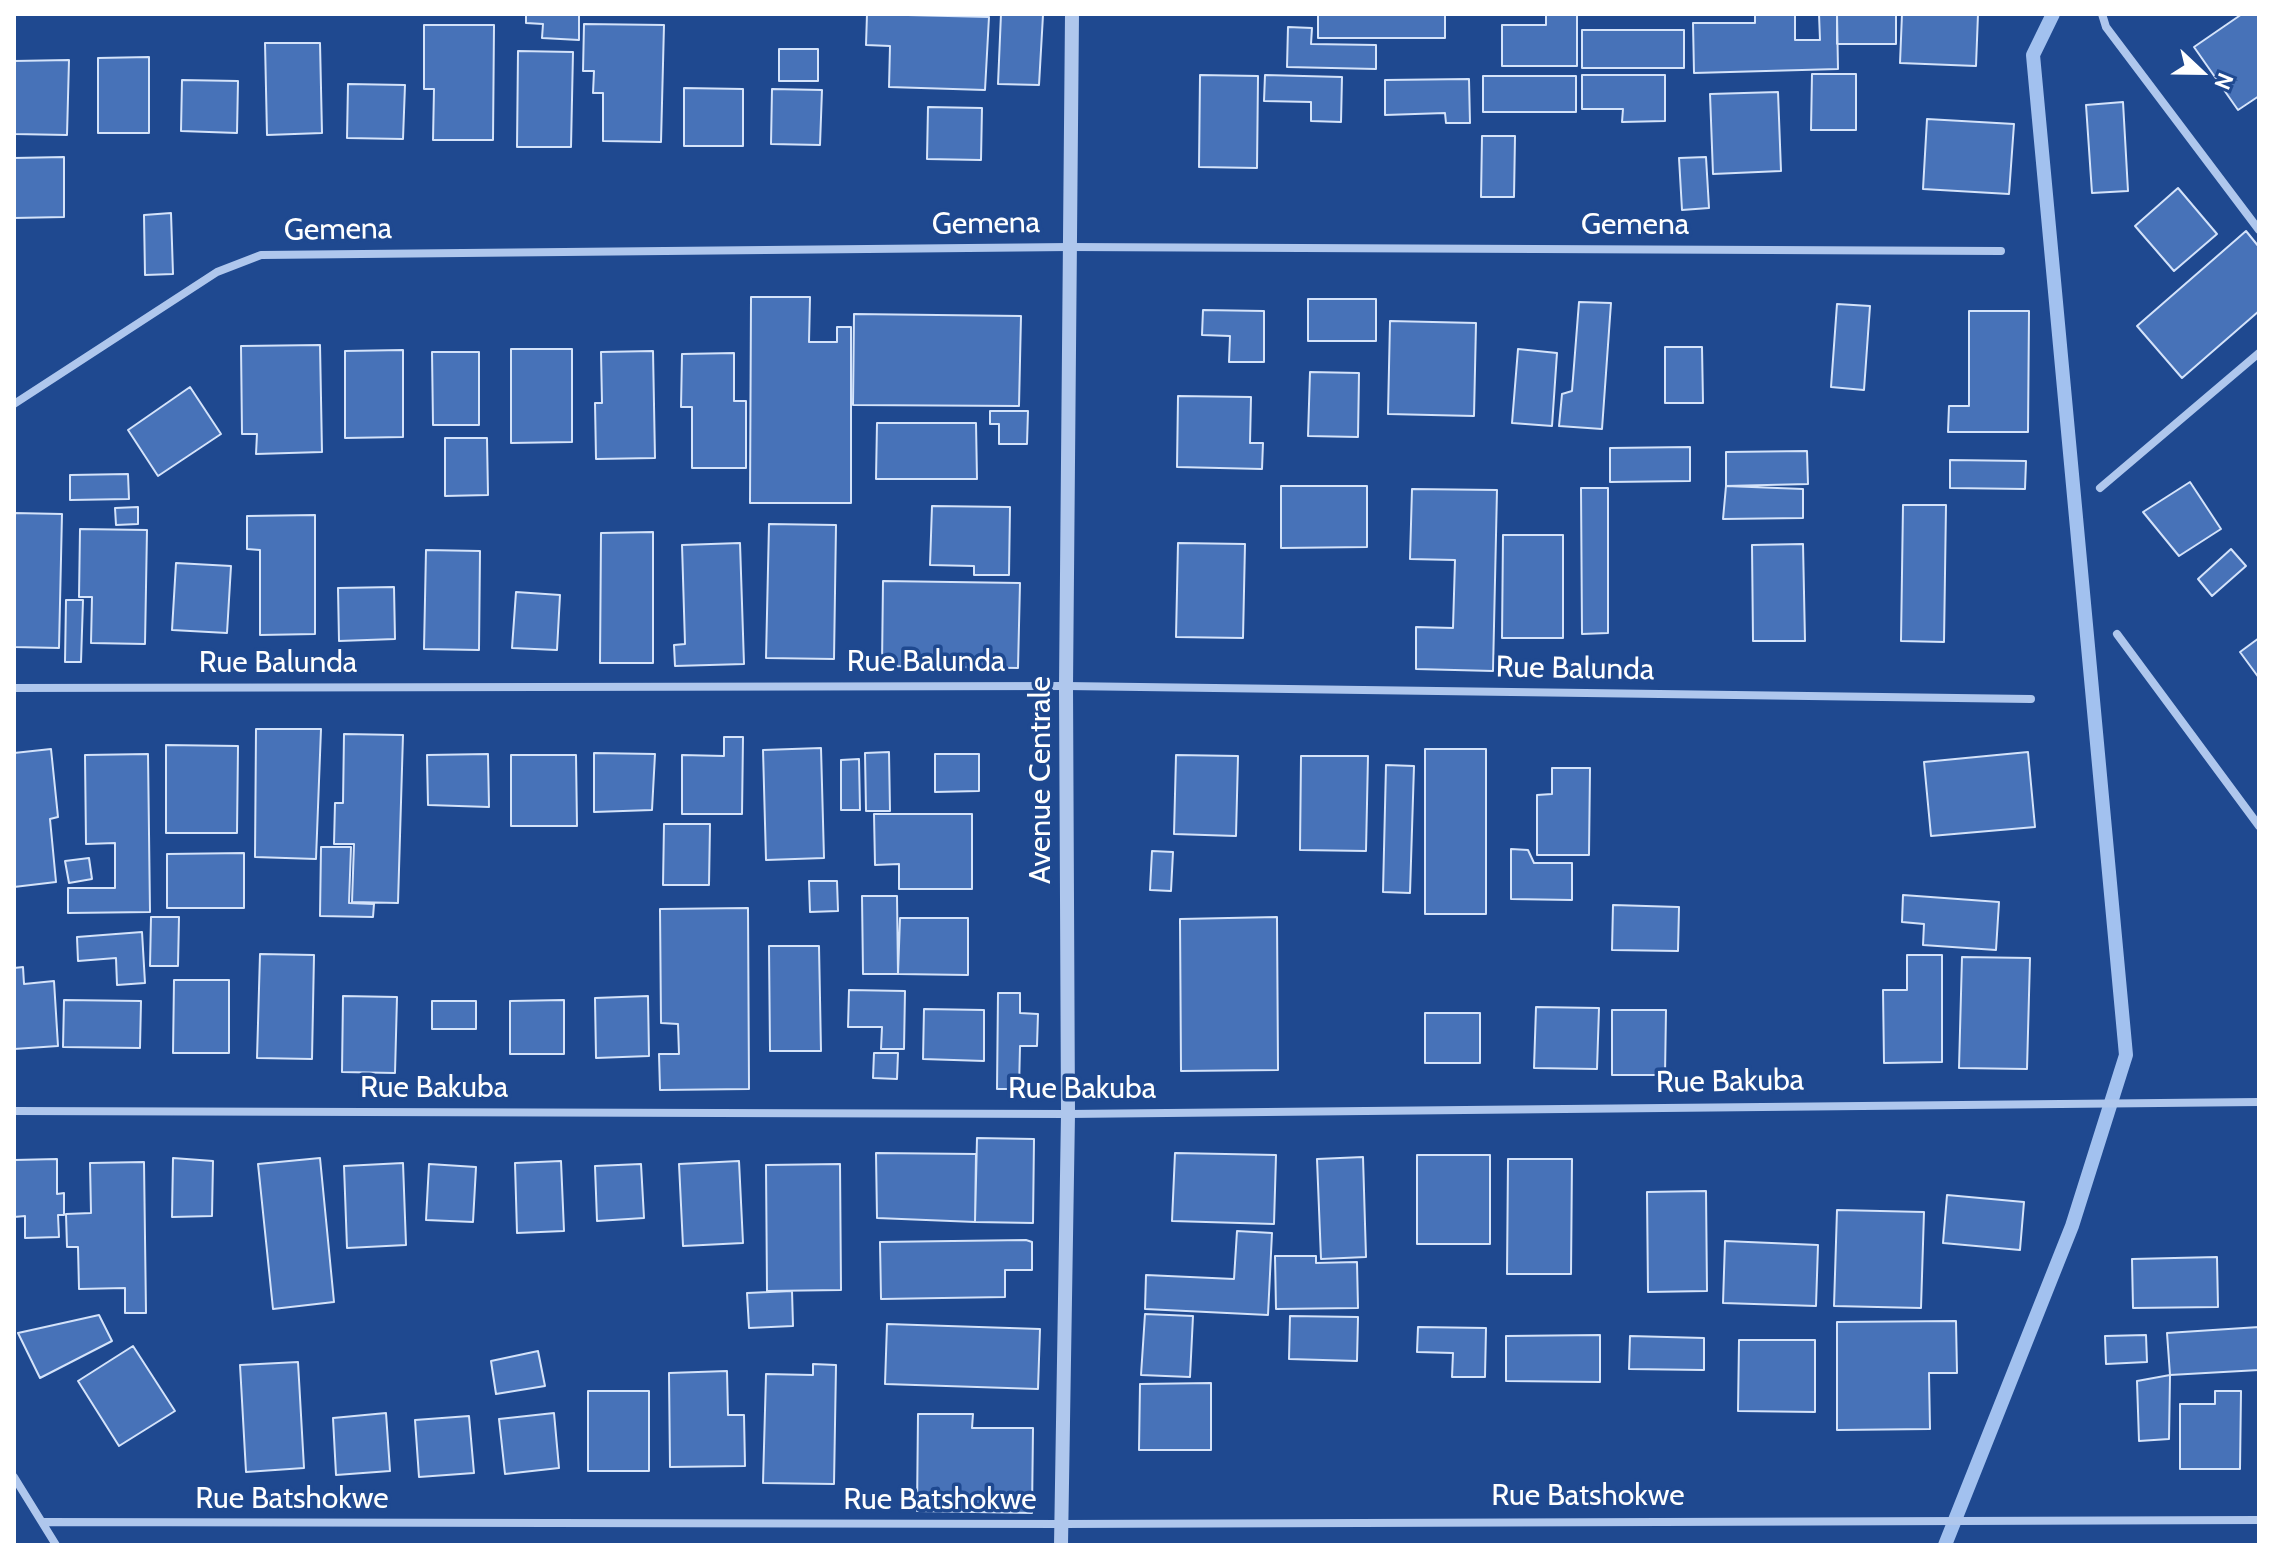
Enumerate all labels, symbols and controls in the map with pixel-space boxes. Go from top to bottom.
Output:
north arrow [2161,32,2241,112]
text: N [2208,69,2239,93]
street label: Gemena [932,205,1040,243]
street label: Gemena [1581,207,1689,243]
street label: Gemena [284,211,392,249]
street label: Rue Balunda [847,644,1005,680]
street label: Rue Balunda [199,645,357,681]
street label: Rue Balunda [1495,650,1655,688]
street label: Avenue Centrale [1023,676,1059,884]
street label: Rue Bakuba [1656,1063,1804,1101]
street label: Rue Bakuba [360,1070,508,1106]
street label: Rue Bakuba [1008,1071,1156,1107]
street label: Rue Batshokwe [1491,1478,1685,1514]
street label: Rue Batshokwe [195,1481,389,1517]
street label: Rue Batshokwe [843,1482,1037,1518]

